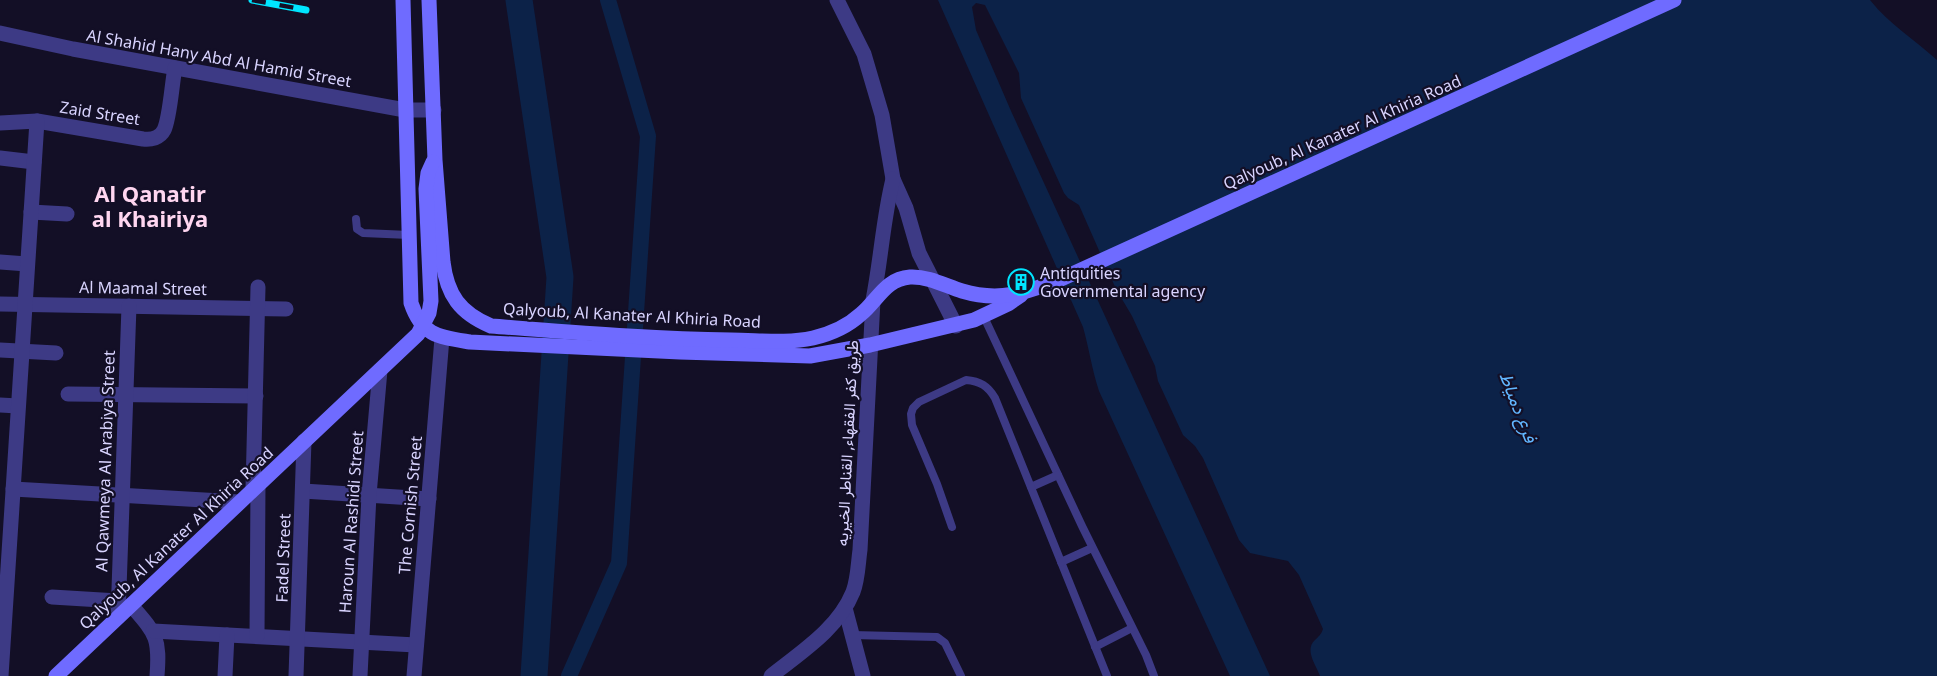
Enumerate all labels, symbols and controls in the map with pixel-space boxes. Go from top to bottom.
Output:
street label: Al Shahid Hany Abd Al Hamid Street [85,24,353,92]
street label: Qalyoub, Al Kanater Al Khiria Road [1220,69,1464,195]
street label: Zaid Street [58,96,142,130]
district label: Al Qanatir al Khairiya [92,178,208,233]
place label: Antiquities Governmental agency [1040,262,1206,302]
building icon: Antiquities Governmental agency [1006,267,1036,297]
street label: Al Maamal Street [79,276,207,300]
street label: Qalyoub, Al Kanater Al Khiria Road [502,297,762,333]
street label: طريق كفر الفقهاء, القناطر الخيريه [831,339,863,547]
street label: Al Qawmeya Al Arabiya Street [90,350,120,572]
water label: فرع دمياط [1493,368,1544,447]
street label: Haroun Al Rashidi Street [334,430,368,614]
street label: The Cornish Street [393,435,427,575]
street label: Qalyoub, Al Kanater Al Khiria Road [74,442,278,634]
street label: Fadel Street [270,513,296,603]

